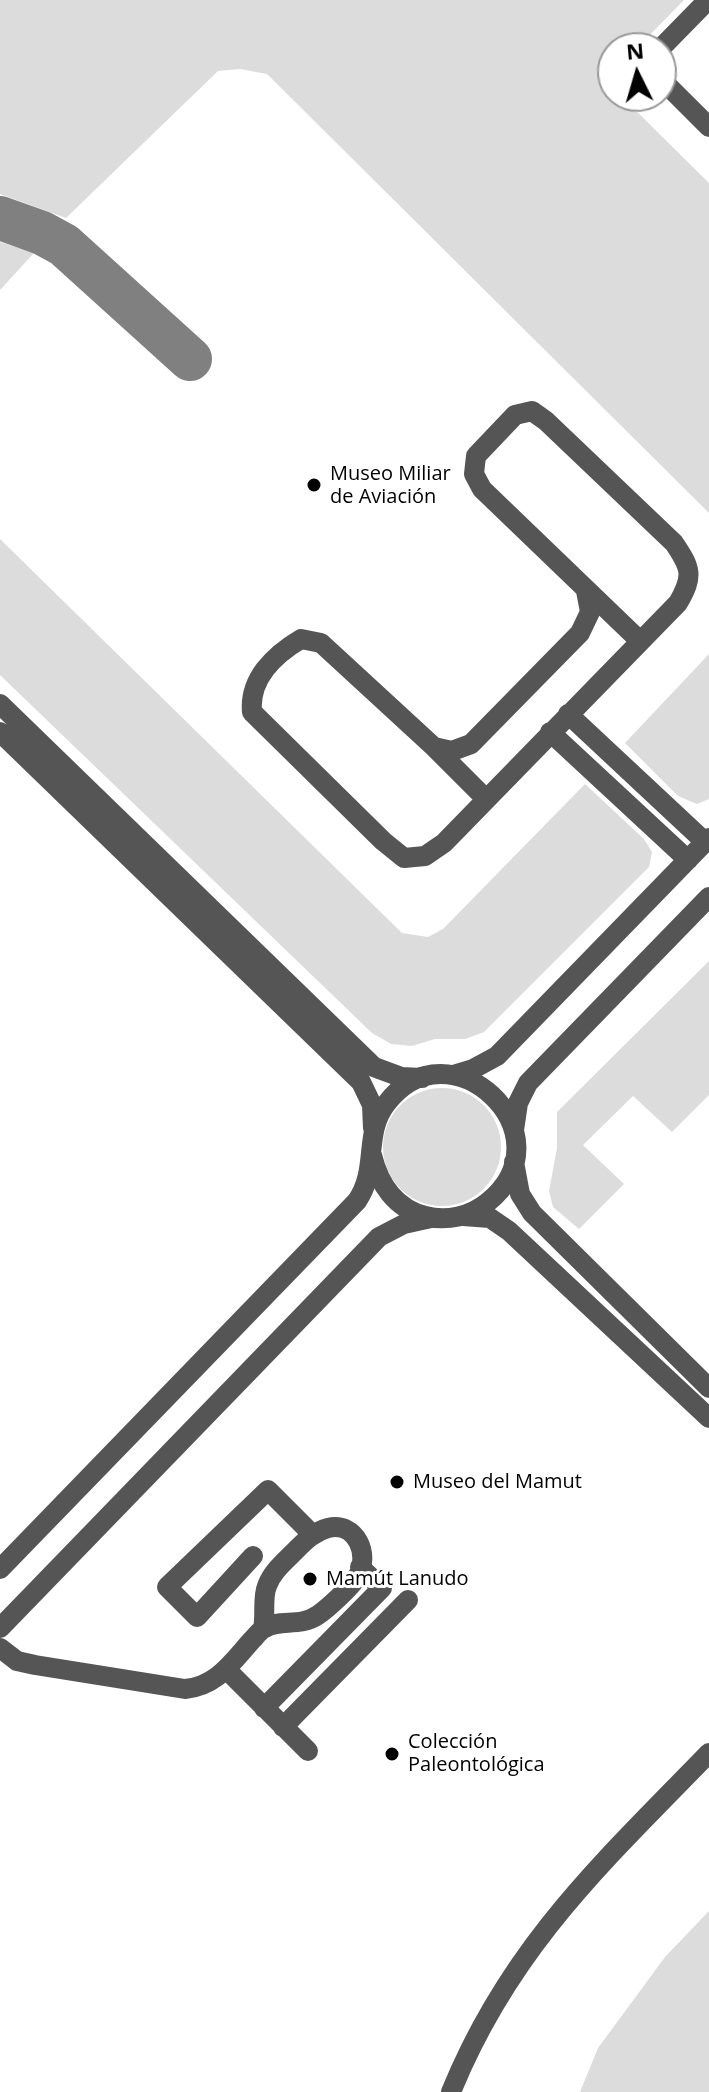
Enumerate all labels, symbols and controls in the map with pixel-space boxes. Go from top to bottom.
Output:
north arrow [597,32,677,112]
text: N [625,34,645,66]
place label: Museo Miliar de Aviación [330,462,451,509]
marker: Museo Miliar de Aviación [305,476,323,494]
place label: Museo del Mamut [413,1470,582,1494]
marker: Museo del Mamut [388,1473,406,1491]
place label: Mamút Lanudo [326,1567,469,1591]
marker: Mamút Lanudo [301,1570,319,1588]
place label: Colección Paleontológica [408,1730,545,1777]
marker: Colección Paleontológica [383,1745,401,1763]

